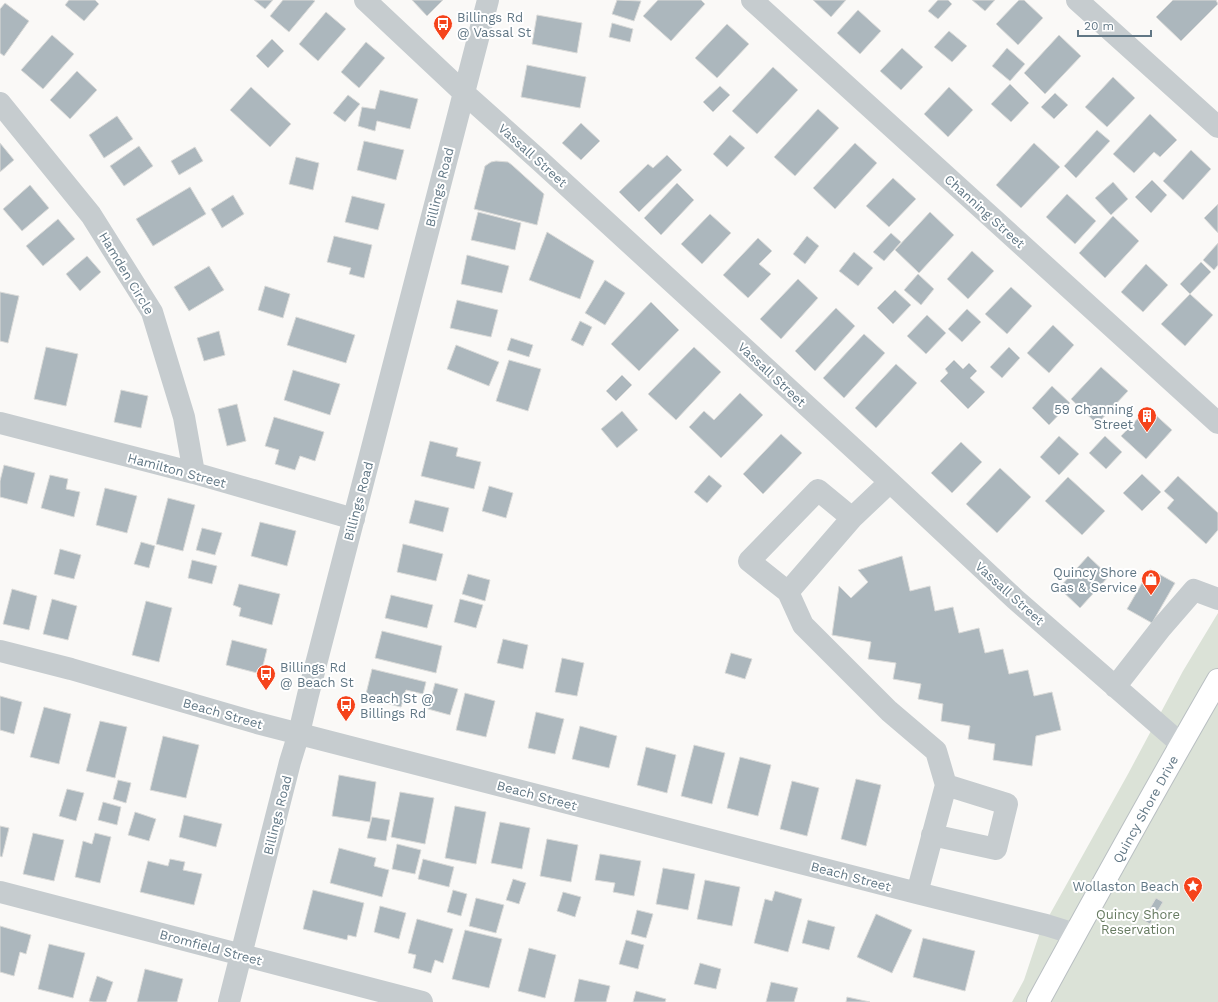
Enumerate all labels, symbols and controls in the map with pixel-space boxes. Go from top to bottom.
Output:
place label: Billings Rd @ Vassal St [457,10,532,40]
scale bar [1078,12,1151,38]
bus stop icon: Billings Rd @ Vassal St [432,13,454,41]
text: 20 m [1084,19,1114,33]
street label: Vassall Street [495,121,570,190]
street label: Billings Road [422,146,457,228]
street label: Channing Street [942,172,1028,252]
street label: Hamden Circle [96,229,157,317]
street label: Vassall Street [735,339,809,410]
place label: 59 Channing Street [1054,402,1134,432]
building icon: 59 Channing Street [1136,405,1158,433]
street label: Hamilton Street [126,450,228,491]
street label: Billings Road [341,460,376,542]
street label: Vassall Street [972,559,1047,628]
place label: Quincy Shore Gas & Service [1050,565,1137,595]
shop icon: Quincy Shore Gas & Service [1140,568,1162,596]
place label: Billings Rd @ Beach St [280,660,354,690]
bus stop icon: Billings Rd @ Beach St [255,663,277,691]
place label: Beach St @ Billings Rd [360,691,434,721]
bus stop icon: Beach St @ Billings Rd [335,694,357,722]
street label: Beach Street [181,695,265,732]
street label: Quincy Shore Drive [1110,753,1181,866]
street label: Billings Road [260,774,295,856]
street label: Beach Street [495,778,579,814]
street label: Beach Street [809,859,893,895]
place icon: Wollaston Beach [1182,875,1204,903]
place label: Wollaston Beach [1073,879,1179,894]
park label: Quincy Shore Reservation [1096,907,1180,937]
street label: Bromfield Street [158,927,264,969]

